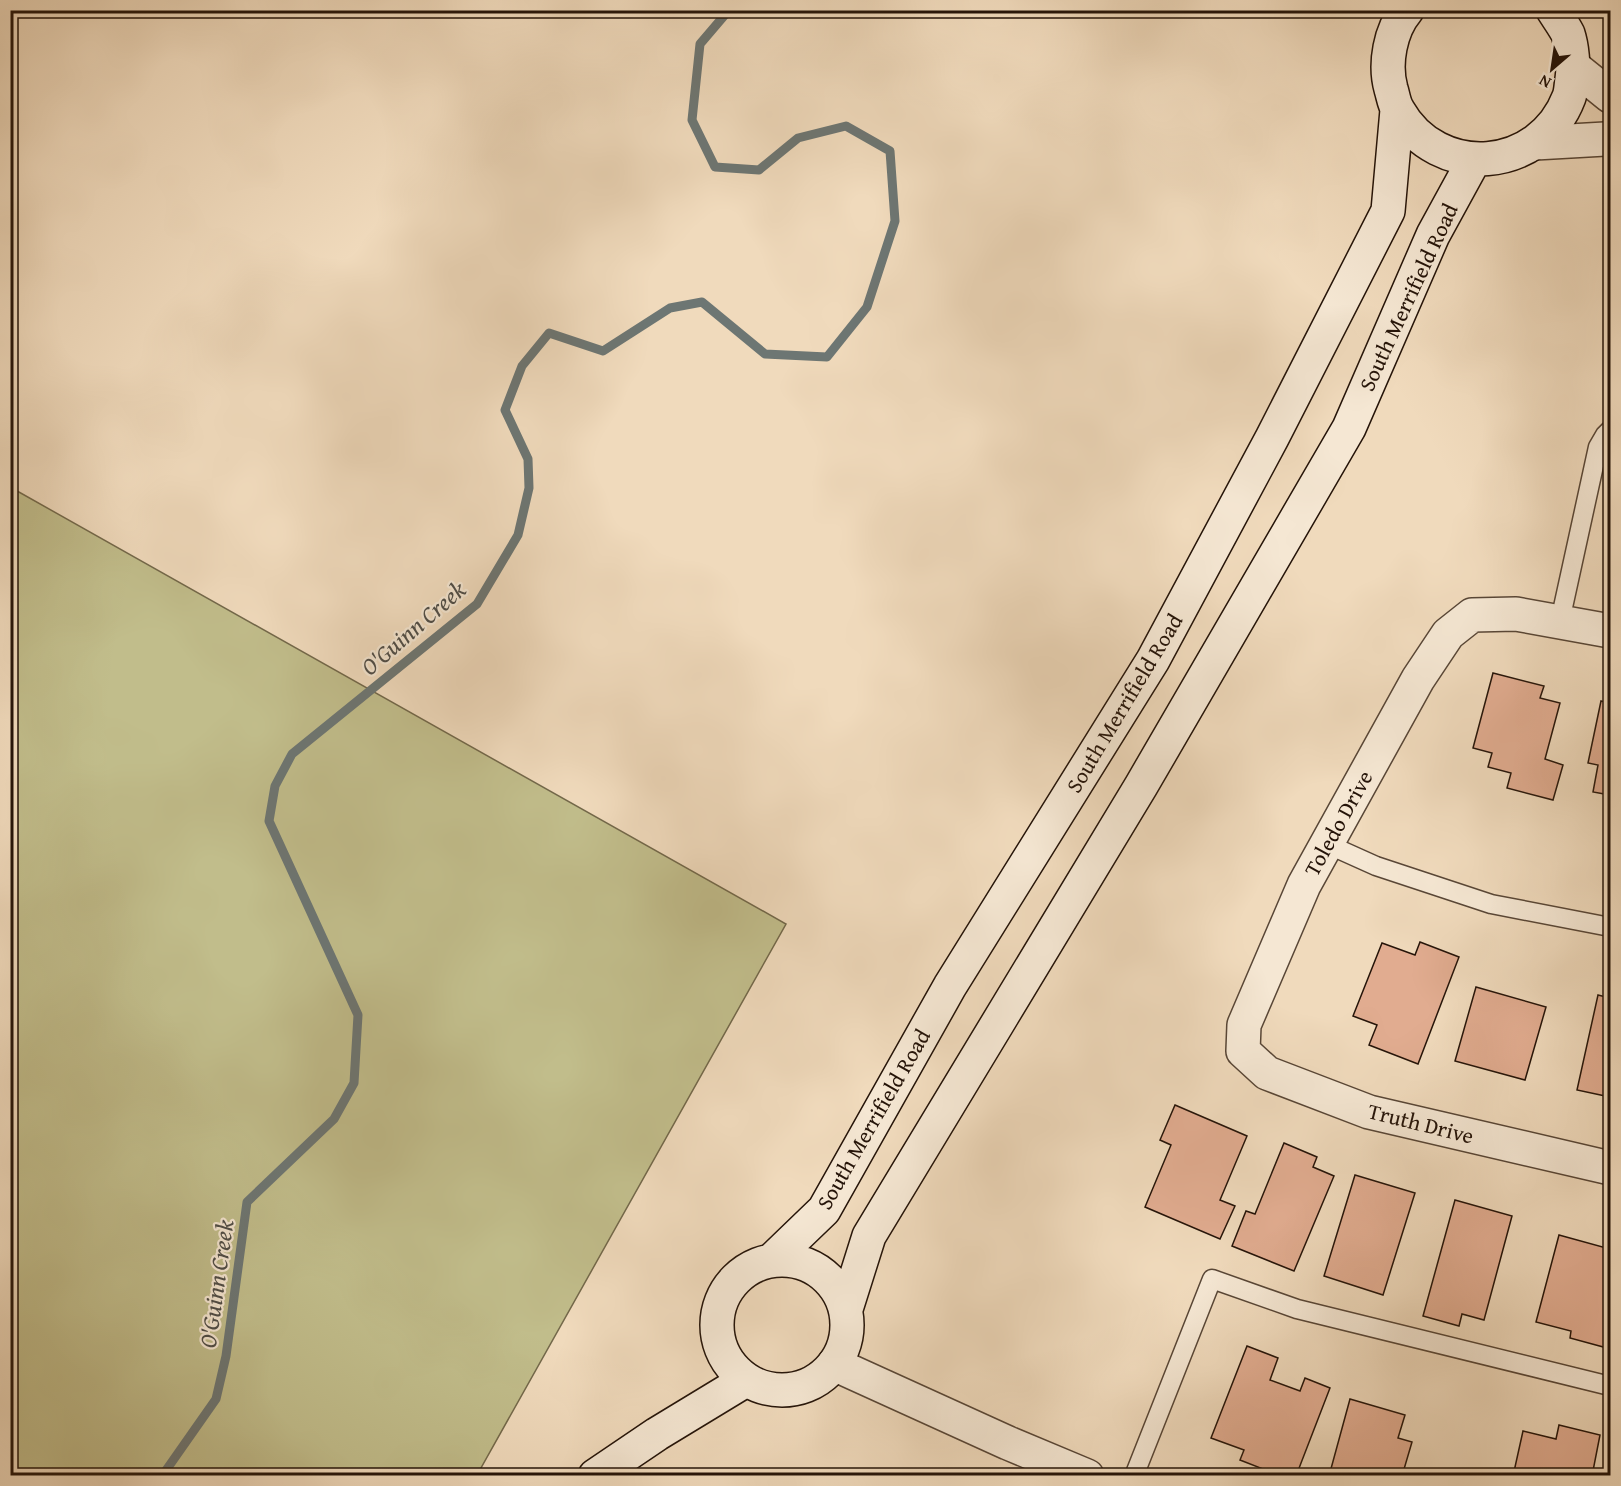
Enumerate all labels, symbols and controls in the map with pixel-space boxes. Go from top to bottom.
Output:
north arrow [1522,39,1582,99]
text: N [1534,69,1555,95]
street label: South Merrifield Road [1350,198,1466,396]
water label: O'Guinn Creek [353,572,473,684]
street label: South Merrifield Road [1058,607,1190,799]
street label: Toledo Drive [1296,764,1380,882]
street label: South Merrifield Road [808,1023,938,1215]
street label: Truth Drive [1365,1094,1477,1152]
water label: O'Guinn Creek [190,1218,242,1350]

